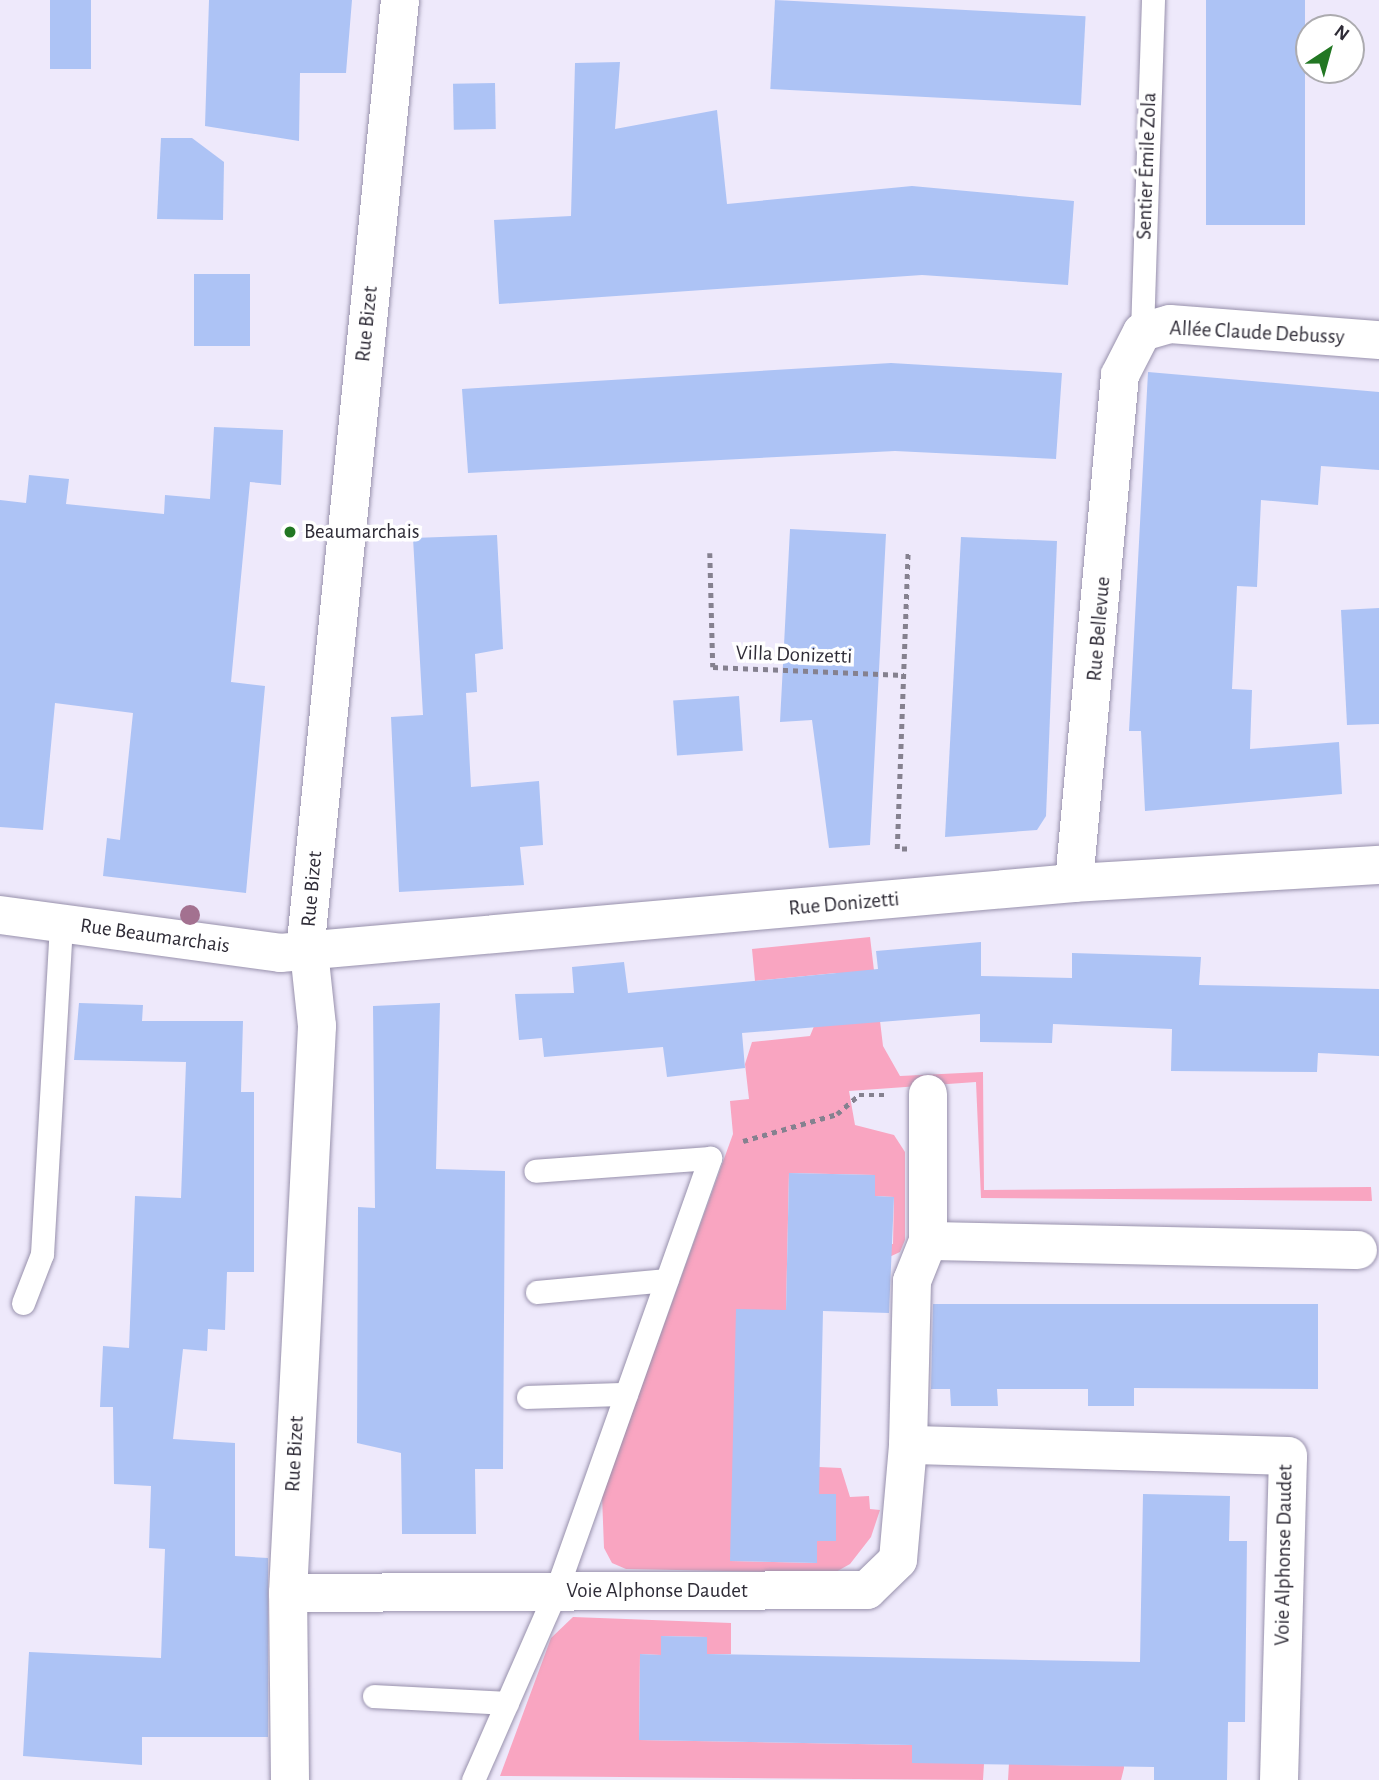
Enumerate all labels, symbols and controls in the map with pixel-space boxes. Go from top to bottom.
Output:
north arrow [1295,14,1365,84]
text: N [1331,22,1352,45]
street label: Sentier Émile Zola [1132,92,1162,240]
street label: Rue Bizet [350,285,384,363]
street label: Allée Claude Debussy [1169,316,1345,350]
place label: Beaumarchais [304,519,420,545]
marker: Beaumarchais [282,524,298,540]
street label: Rue Bellevue [1082,576,1116,682]
street label: Villa Donizetti [735,640,853,670]
street label: Rue Bizet [296,850,328,928]
street label: Rue Donizetti [788,887,900,921]
street label: Rue Beaumarchais [79,913,231,959]
street label: Rue Bizet [280,1415,310,1493]
street label: Voie Alphonse Daudet [1270,1464,1298,1646]
street label: Voie Alphonse Daudet [566,1578,748,1604]

